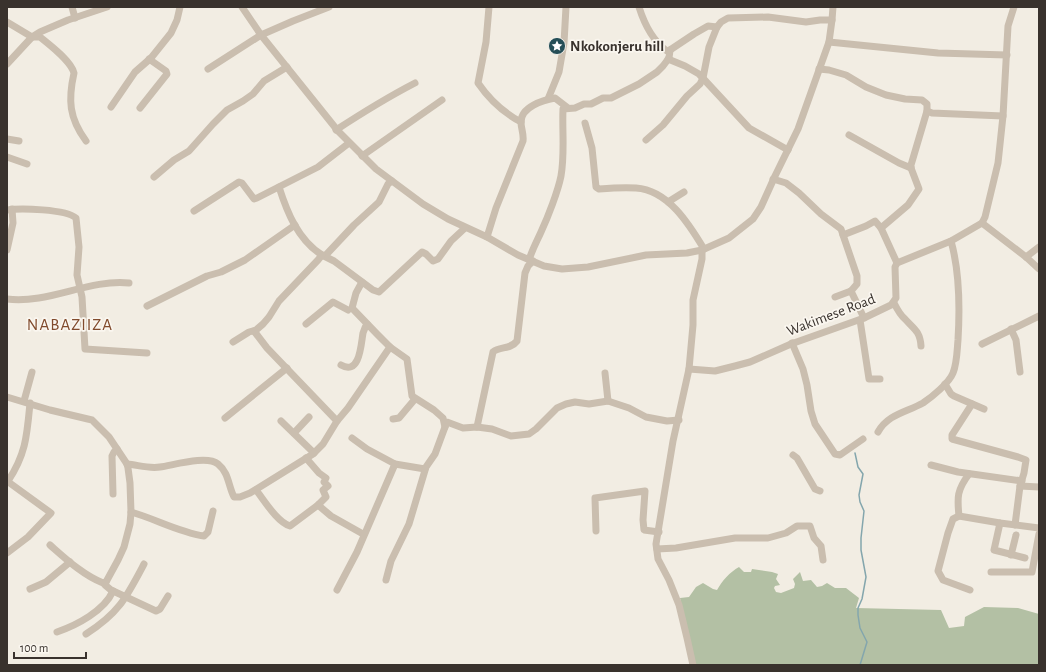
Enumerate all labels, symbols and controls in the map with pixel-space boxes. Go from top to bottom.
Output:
place icon: Nkokonjeru hill [547,36,567,56]
place label: Nkokonjeru hill [570,39,664,54]
street label: Wakimese Road [785,291,878,339]
district label: NABAZIIZA [27,316,113,333]
scale bar [14,634,86,660]
text: 100 m [20,642,48,654]

